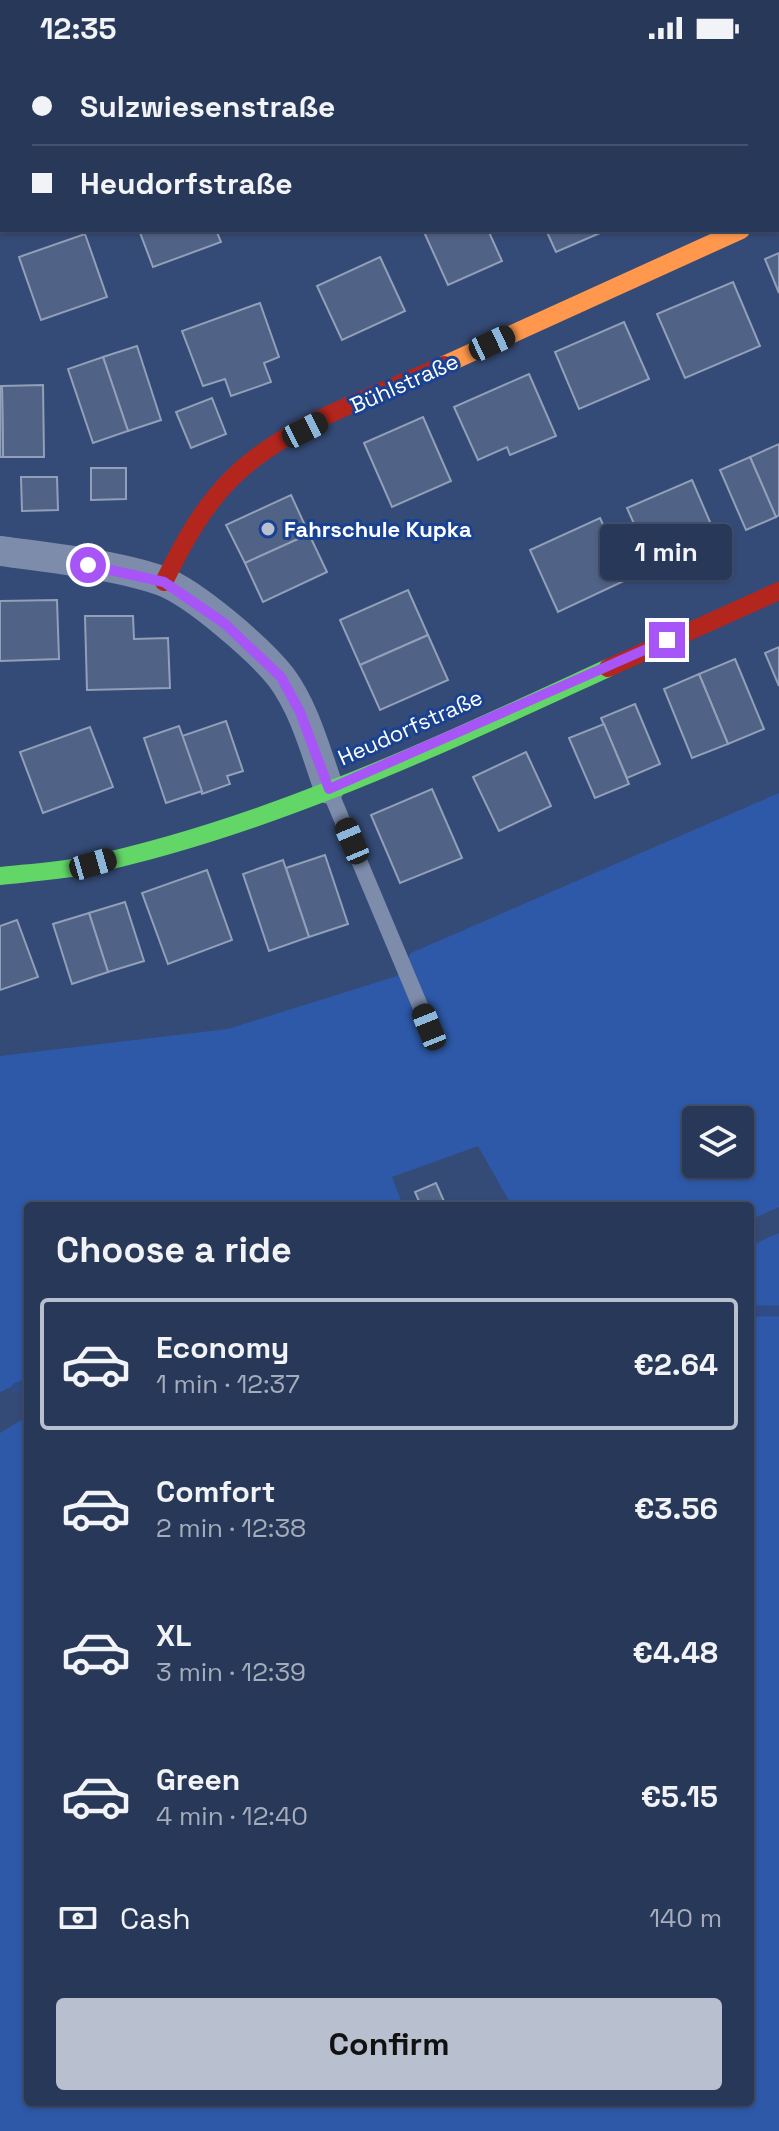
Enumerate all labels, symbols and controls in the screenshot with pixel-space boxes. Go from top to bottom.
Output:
text: 12:35 [40,9,117,48]
text: Sulzwiesenstraße [80,87,335,126]
text: Heudorfstraße [80,164,293,203]
car [465,322,519,364]
street label: Bühlstraße [345,347,463,419]
car [278,408,332,452]
place label: Fahrschule Kupka [284,515,472,543]
marker: Fahrschule Kupka [259,520,277,538]
callout: 1 min [601,524,733,580]
text: 1 min [634,535,698,569]
route start [70,547,106,583]
route end [649,622,685,658]
street label: Heudorfstraße [333,683,487,771]
car [332,814,372,868]
car [67,846,119,882]
car [409,1000,449,1054]
map controls [682,1106,754,1178]
button: layers [682,1106,754,1178]
text: Choose a ride [56,1227,292,1273]
icon: car [60,1328,132,1400]
text: Economy [156,1328,289,1367]
text: €2.64 [634,1345,718,1384]
text: 1 min · 12:37 [156,1367,300,1401]
icon: car [60,1472,132,1544]
text: Comfort [156,1472,275,1511]
text: €3.56 [634,1489,718,1528]
text: 2 min · 12:38 [156,1511,306,1545]
icon: car [60,1616,132,1688]
text: XL [156,1616,192,1655]
text: €4.48 [633,1633,718,1672]
text: 3 min · 12:39 [156,1655,306,1689]
icon: car [60,1760,132,1832]
text: Green [156,1760,240,1799]
text: €5.15 [641,1777,718,1816]
text: 4 min · 12:40 [156,1799,308,1833]
icon: cash [56,1896,100,1940]
text: Cash [120,1899,191,1938]
text: 140 m [649,1901,722,1935]
button: Confirm [56,1998,722,2090]

